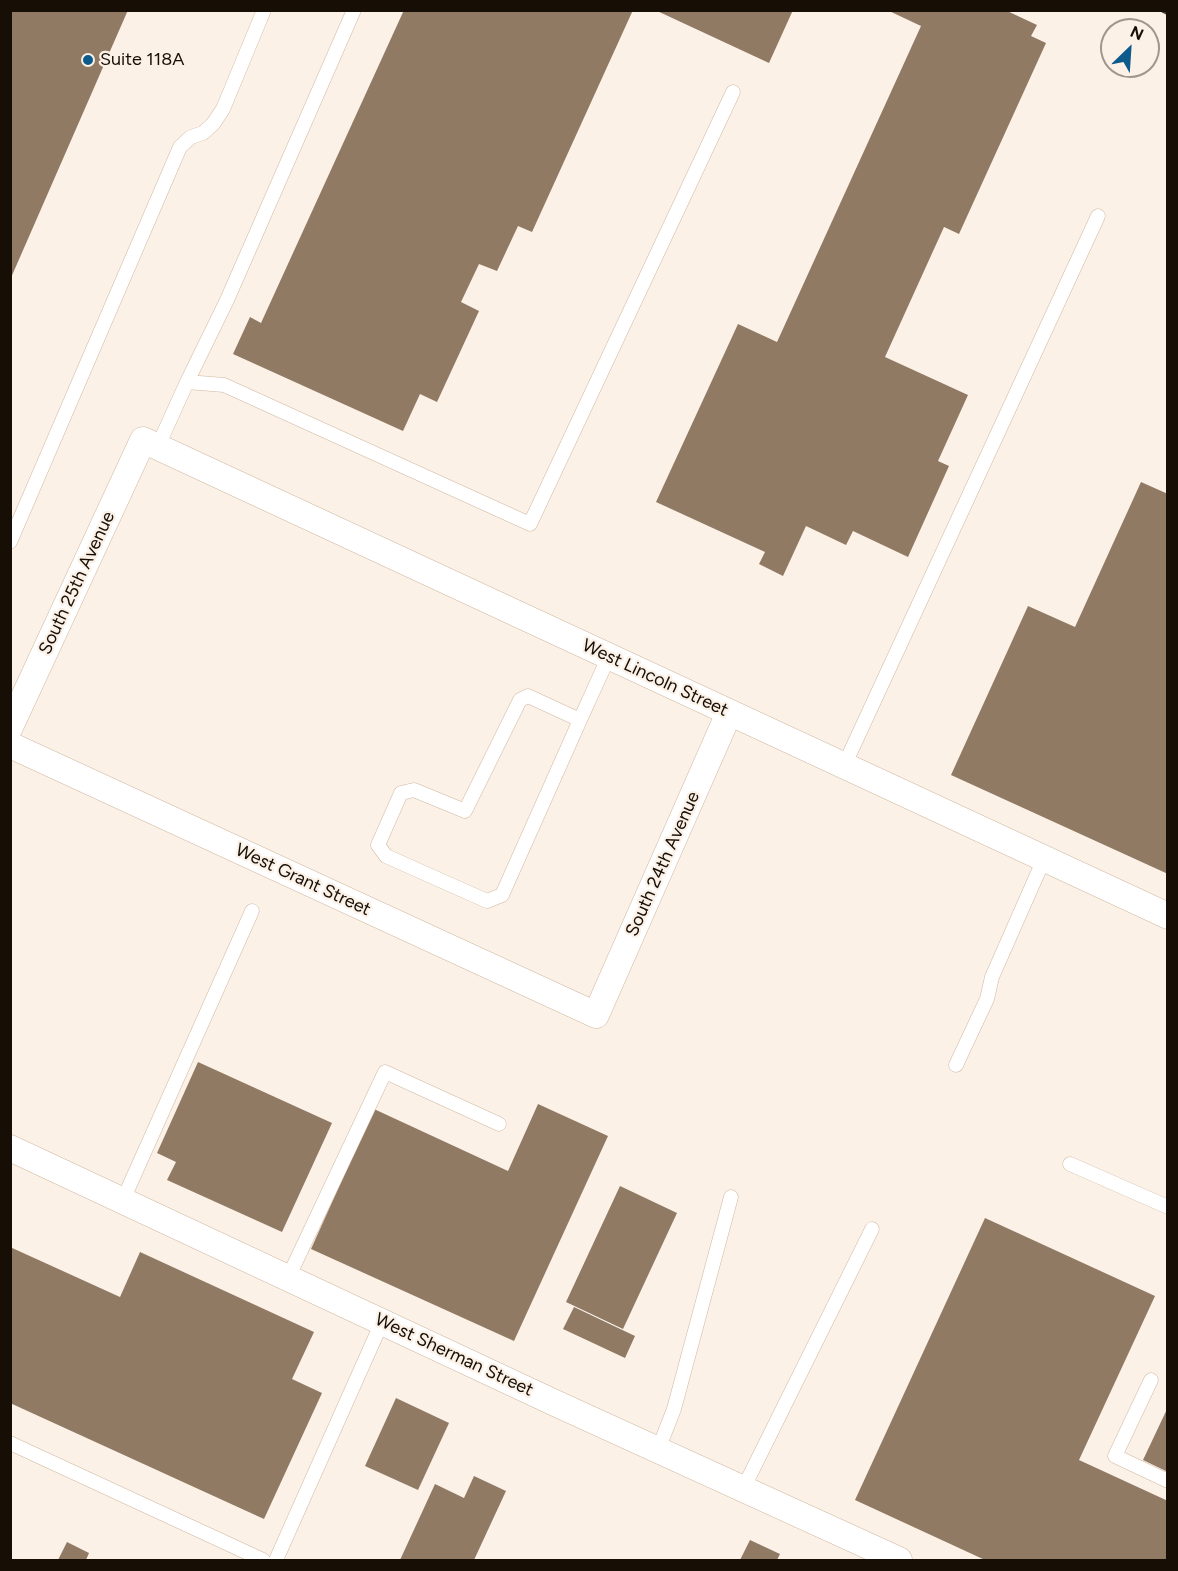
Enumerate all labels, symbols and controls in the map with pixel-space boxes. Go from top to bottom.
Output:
north arrow [1100,18,1160,78]
text: N [1127,22,1147,44]
place label: Suite 118A [100,49,184,71]
marker: Suite 118A [81,53,95,67]
street label: South 25th Avenue [34,508,120,658]
street label: West Lincoln Street [579,635,731,721]
street label: South 24th Avenue [621,788,705,940]
street label: West Grant Street [232,839,374,921]
street label: West Sherman Street [371,1309,537,1401]

